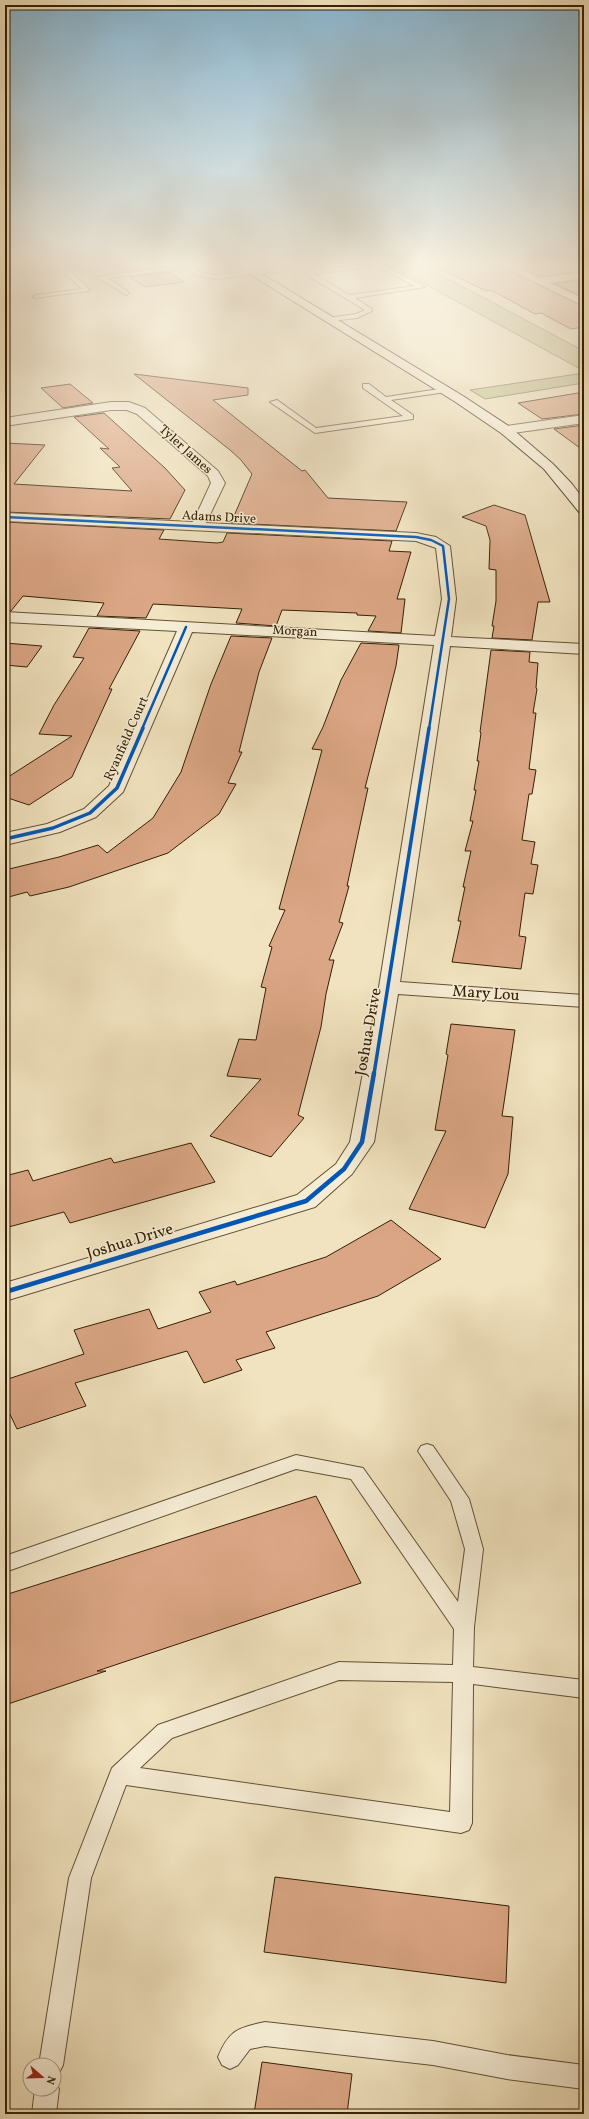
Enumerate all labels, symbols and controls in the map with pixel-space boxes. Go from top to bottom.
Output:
street label: Tyler James [154,421,216,479]
street label: Adams Drive [182,507,256,529]
street label: Morgan [272,622,318,642]
street label: Ryanfield Court [100,694,154,784]
street label: Mary Lou [452,981,520,1007]
street label: Joshua Drive [350,986,388,1078]
street label: Joshua Drive [84,1218,176,1266]
north arrow [22,2057,62,2097]
text: N [42,2074,58,2086]

